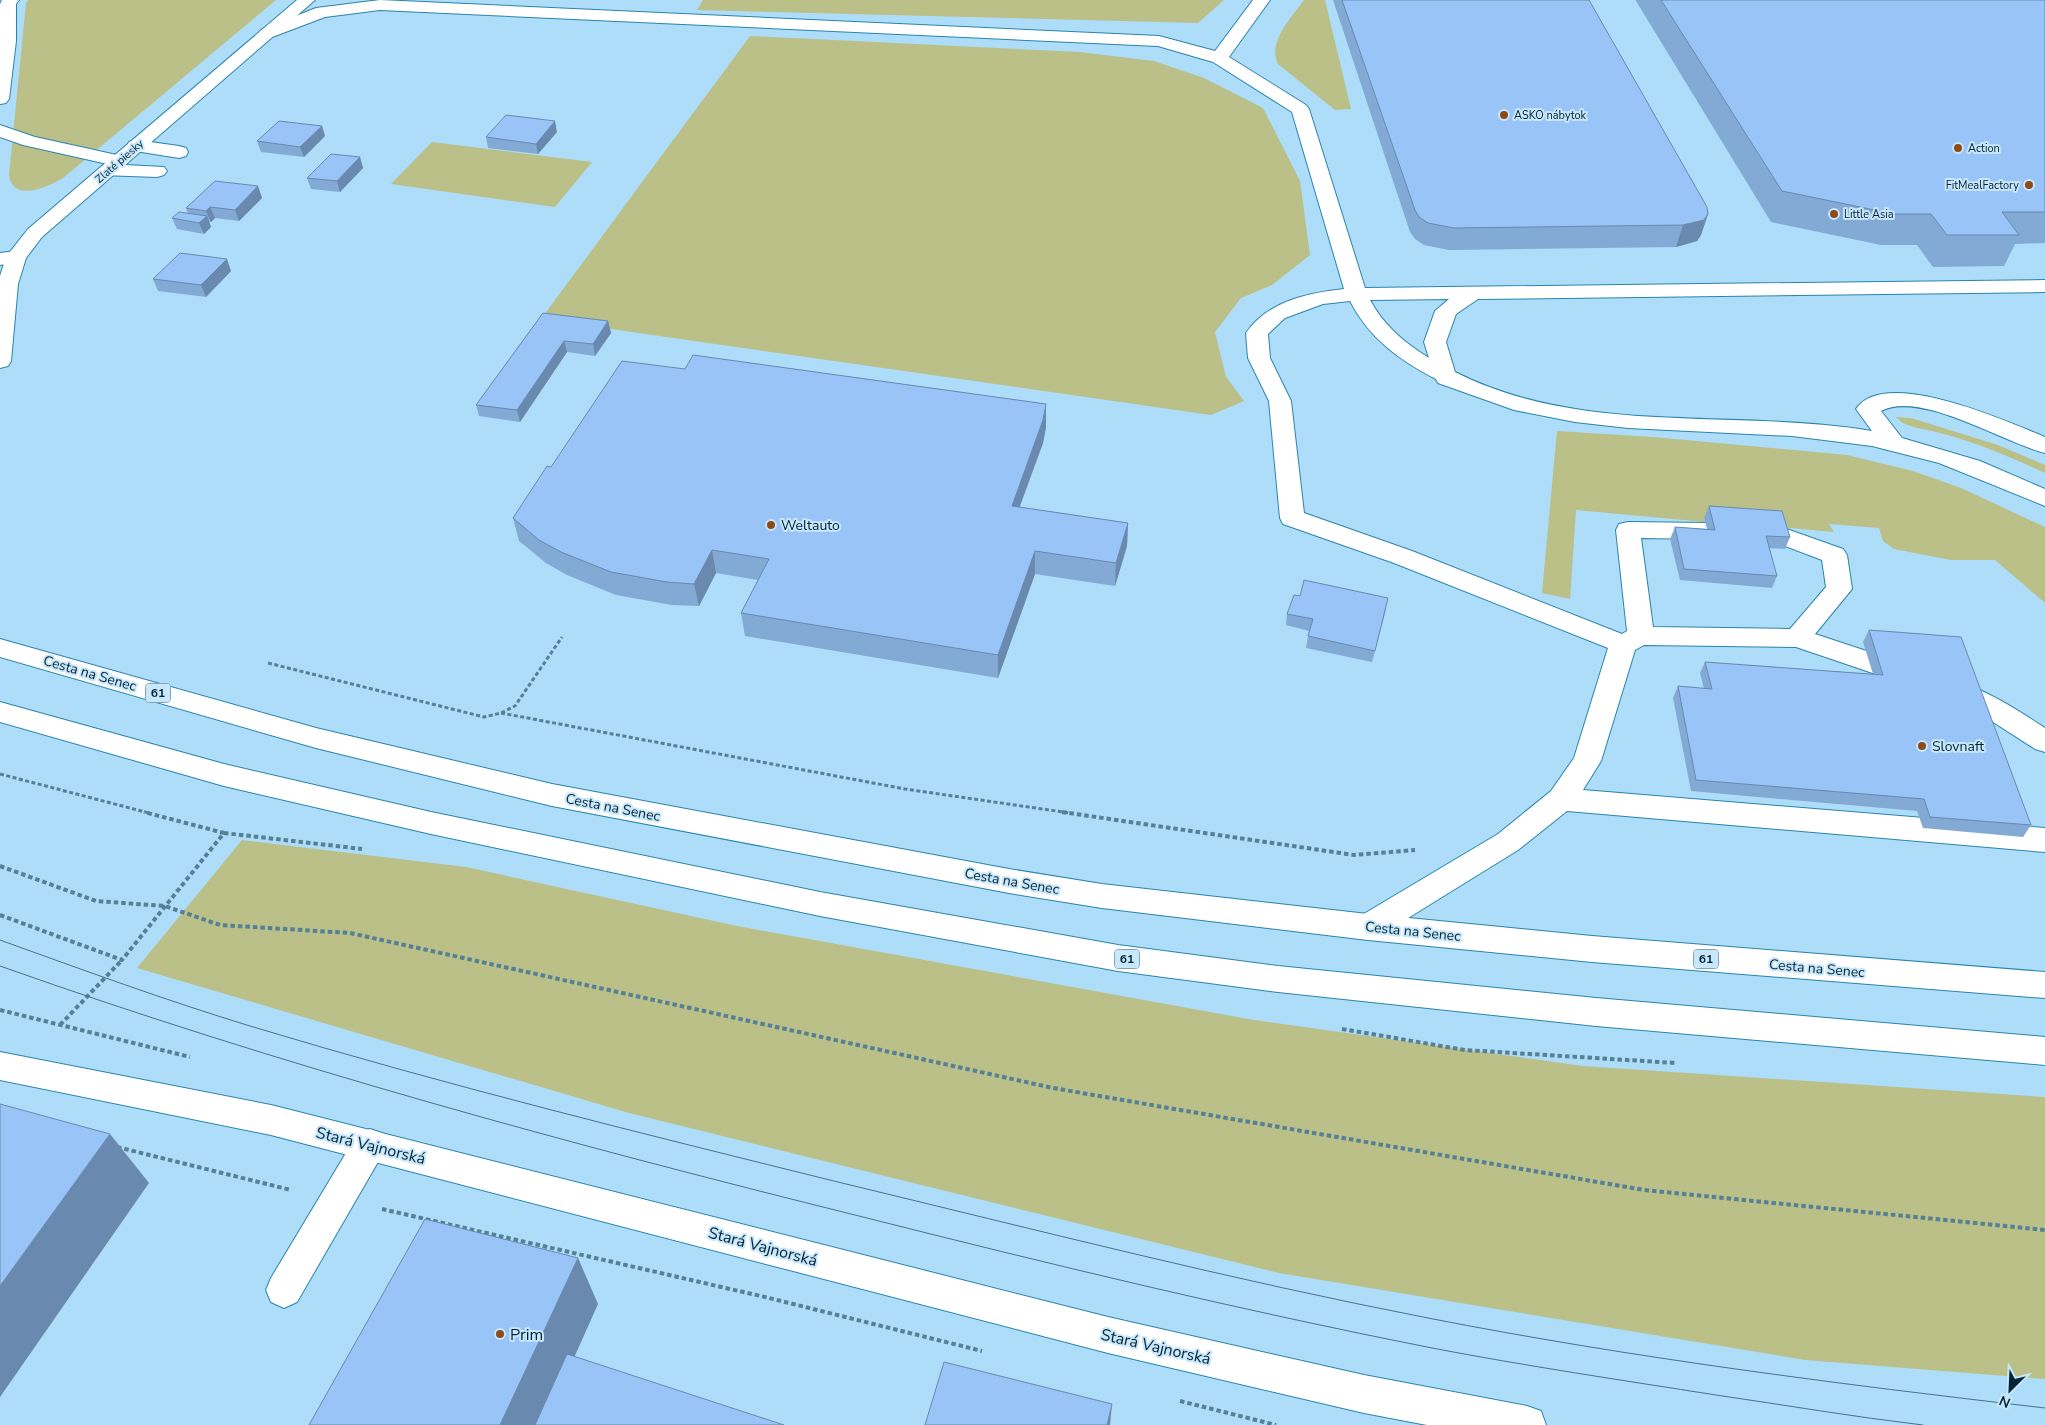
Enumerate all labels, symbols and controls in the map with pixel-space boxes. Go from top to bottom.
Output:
place label: ASKO nábytok [1514,108,1587,123]
marker: ASKO nábytok [1498,109,1510,121]
street label: Zlaté piesky [92,136,147,186]
place label: Action [1968,141,2000,156]
marker: Action [1952,142,1964,154]
place label: FitMealFactory [1946,178,2019,193]
marker: FitMealFactory [2023,179,2035,191]
place label: Little Asia [1844,207,1894,222]
marker: Little Asia [1828,208,1840,220]
place label: Weltauto [781,516,840,535]
marker: Weltauto [765,519,777,531]
street label: Cesta na Senec [41,651,139,696]
road number: 61 [146,684,170,702]
place label: Slovnaft [1932,737,1984,756]
marker: Slovnaft [1916,740,1928,752]
street label: Cesta na Senec [564,789,662,826]
street label: Cesta na Senec [963,864,1061,899]
street label: Cesta na Senec [1364,917,1462,946]
road number: 61 [1114,950,1140,969]
road number: 61 [1694,950,1718,969]
street label: Cesta na Senec [1768,955,1866,982]
street label: Stará Vajnorská [314,1122,428,1170]
street label: Stará Vajnorská [706,1222,820,1272]
place label: Prim [510,1324,543,1346]
street label: Stará Vajnorská [1099,1324,1213,1370]
marker: Prim [494,1328,506,1340]
north arrow [1985,1365,2035,1415]
text: N [1996,1391,2014,1412]

